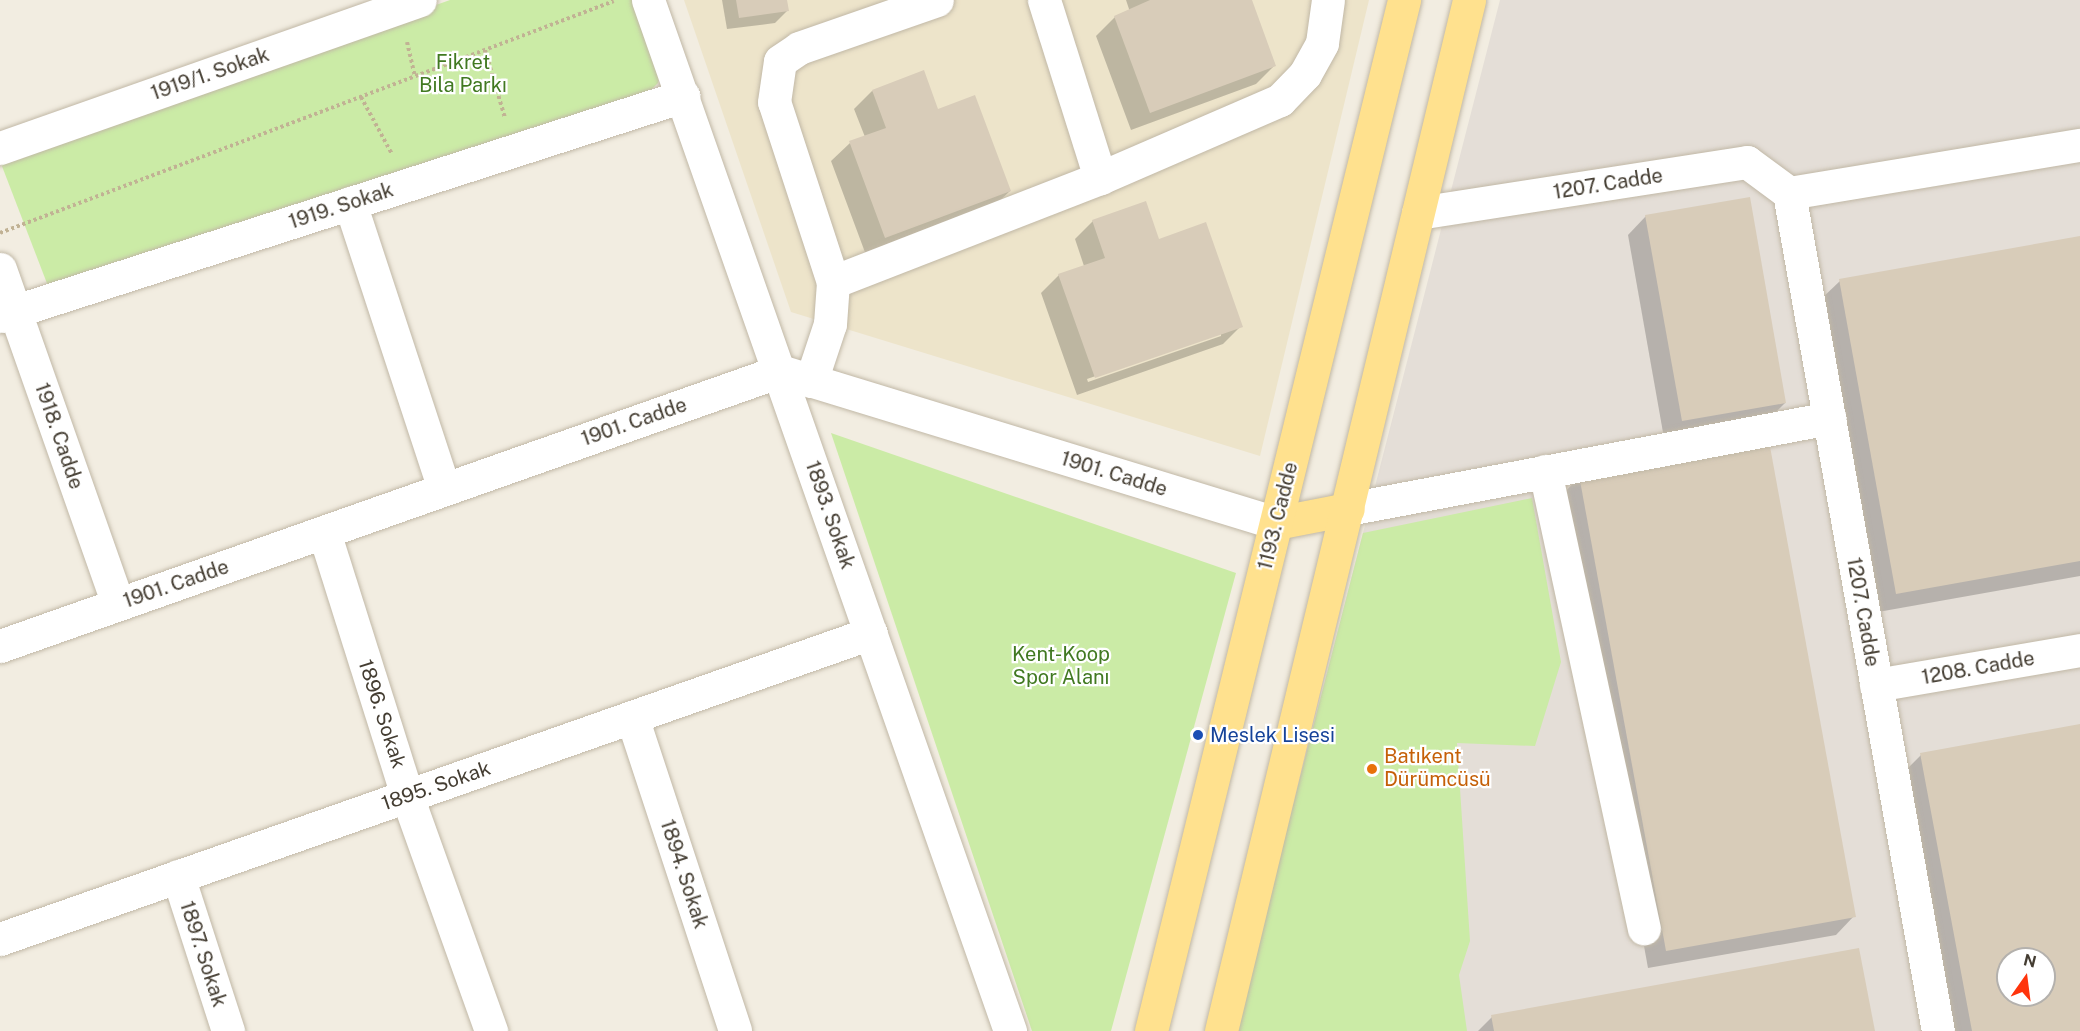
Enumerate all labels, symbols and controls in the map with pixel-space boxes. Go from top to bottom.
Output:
street label: 1919/1. Sokak [148,43,272,105]
park label: Fikret Bila Parkı [419,51,507,98]
street label: 1207. Cadde [1551,163,1665,205]
street label: 1919. Sokak [286,178,396,234]
street label: 1918. Cadde [30,380,88,492]
street label: 1901. Cadde [578,393,690,451]
street label: 1901. Cadde [1058,446,1170,502]
street label: 1893. Sokak [800,458,860,572]
street label: 1193. Cadde [1253,459,1303,573]
street label: 1901. Cadde [120,555,232,613]
street label: 1207. Cadde [1842,555,1884,669]
park label: Kent-Koop Spor Alanı [1012,643,1110,690]
street label: 1208. Cadde [1920,646,2036,690]
street label: 1896. Sokak [353,657,411,771]
place label: Meslek Lisesi [1210,723,1335,747]
marker: Meslek Lisesi [1191,728,1205,742]
place label: Batıkent Dürümcüsü [1384,745,1491,792]
street label: 1895. Sokak [378,756,494,816]
marker: Batıkent Dürümcüsü [1365,762,1379,776]
street label: 1894. Sokak [655,816,713,932]
street label: 1897. Sokak [175,898,231,1010]
north arrow [1996,947,2056,1007]
text: N [2022,950,2038,972]

